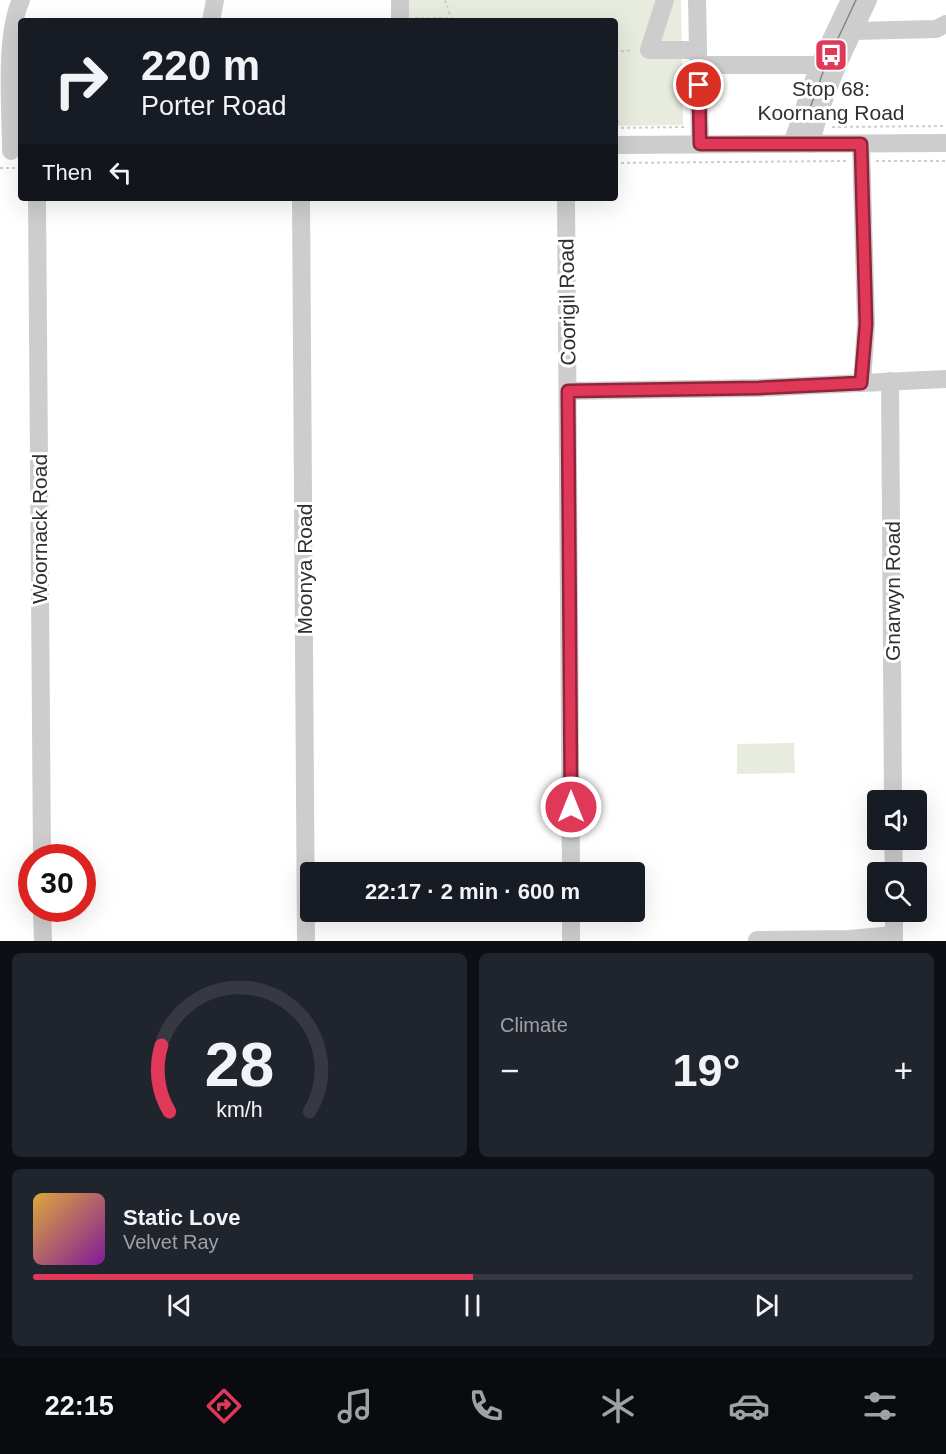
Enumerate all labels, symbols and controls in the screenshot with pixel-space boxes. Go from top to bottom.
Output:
bus stop icon: Stop 68: Koornang Road [813,37,849,73]
icon: right [42,42,120,120]
text: 220 m [141,42,260,89]
pin [673,59,724,110]
icon: arrive [682,68,715,101]
place label: Stop 68: Koornang Road [757,77,905,124]
text: Porter Road [141,91,287,121]
icon: left [104,156,137,189]
text: Then [42,160,92,185]
street label: Coorigil Road [554,238,580,366]
street label: Woornack Road [28,454,51,604]
street label: Moonya Road [293,504,316,634]
street label: Gnarwyn Road [881,521,904,661]
position arrow [539,775,603,839]
map controls [867,790,927,922]
button: sound [867,790,927,850]
speed limit sign: 30 [18,844,96,922]
button: search [867,862,927,922]
text: 22:17 · 2 min · 600 m [365,879,580,904]
text: Climate [500,1014,568,1036]
text: 28 [205,1030,274,1099]
text: 19° [672,1045,741,1096]
text: − [500,1052,519,1089]
text: + [894,1052,913,1089]
text: km/h [216,1098,263,1122]
text: Static Love [123,1205,240,1230]
text: Velvet Ray [123,1231,219,1253]
icon: previous [163,1289,196,1322]
icon: pause [456,1289,489,1322]
icon: next [750,1289,783,1322]
icon: directions [203,1385,245,1427]
icon: music [334,1385,376,1427]
icon: phone [465,1385,507,1427]
icon: climate [597,1385,639,1427]
icon: car [728,1385,770,1427]
icon: filters [859,1385,901,1427]
text: 22:15 [45,1391,114,1421]

